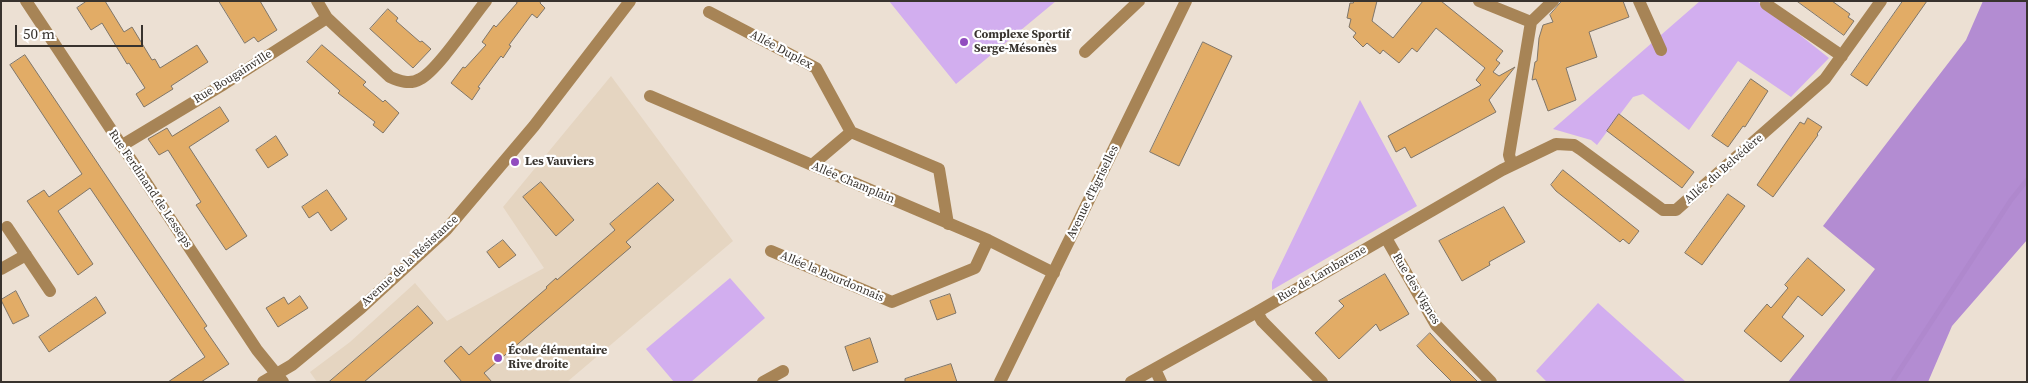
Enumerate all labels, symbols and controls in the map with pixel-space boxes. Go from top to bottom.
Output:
scale bar [18,15,145,47]
text: 50 m [23,23,55,44]
street label: Allée Duplex [747,28,815,72]
place label: Complexe Sportif Serge-Mésonès [974,28,1070,56]
marker: Complexe Sportif Serge-Mésonès [958,36,970,48]
street label: Rue Bougainville [191,47,275,107]
street label: Rue Ferdinand de Lesseps [105,127,195,251]
street label: Allée du Belvédère [1682,131,1766,207]
street label: Avenue d'Egriselles [1064,143,1122,241]
place label: Les Vauviers [525,155,594,169]
marker: Les Vauviers [509,156,521,168]
street label: Allée Champlain [809,159,897,207]
street label: Avenue de la Résistance [359,212,461,310]
street label: Rue de Lambarene [1275,243,1369,305]
street label: Allée la Bourdonnais [778,249,886,305]
street label: Rue des Vignes [1389,251,1443,327]
place label: École élémentaire Rive droite [508,344,607,372]
marker: École élémentaire Rive droite [492,352,504,364]

